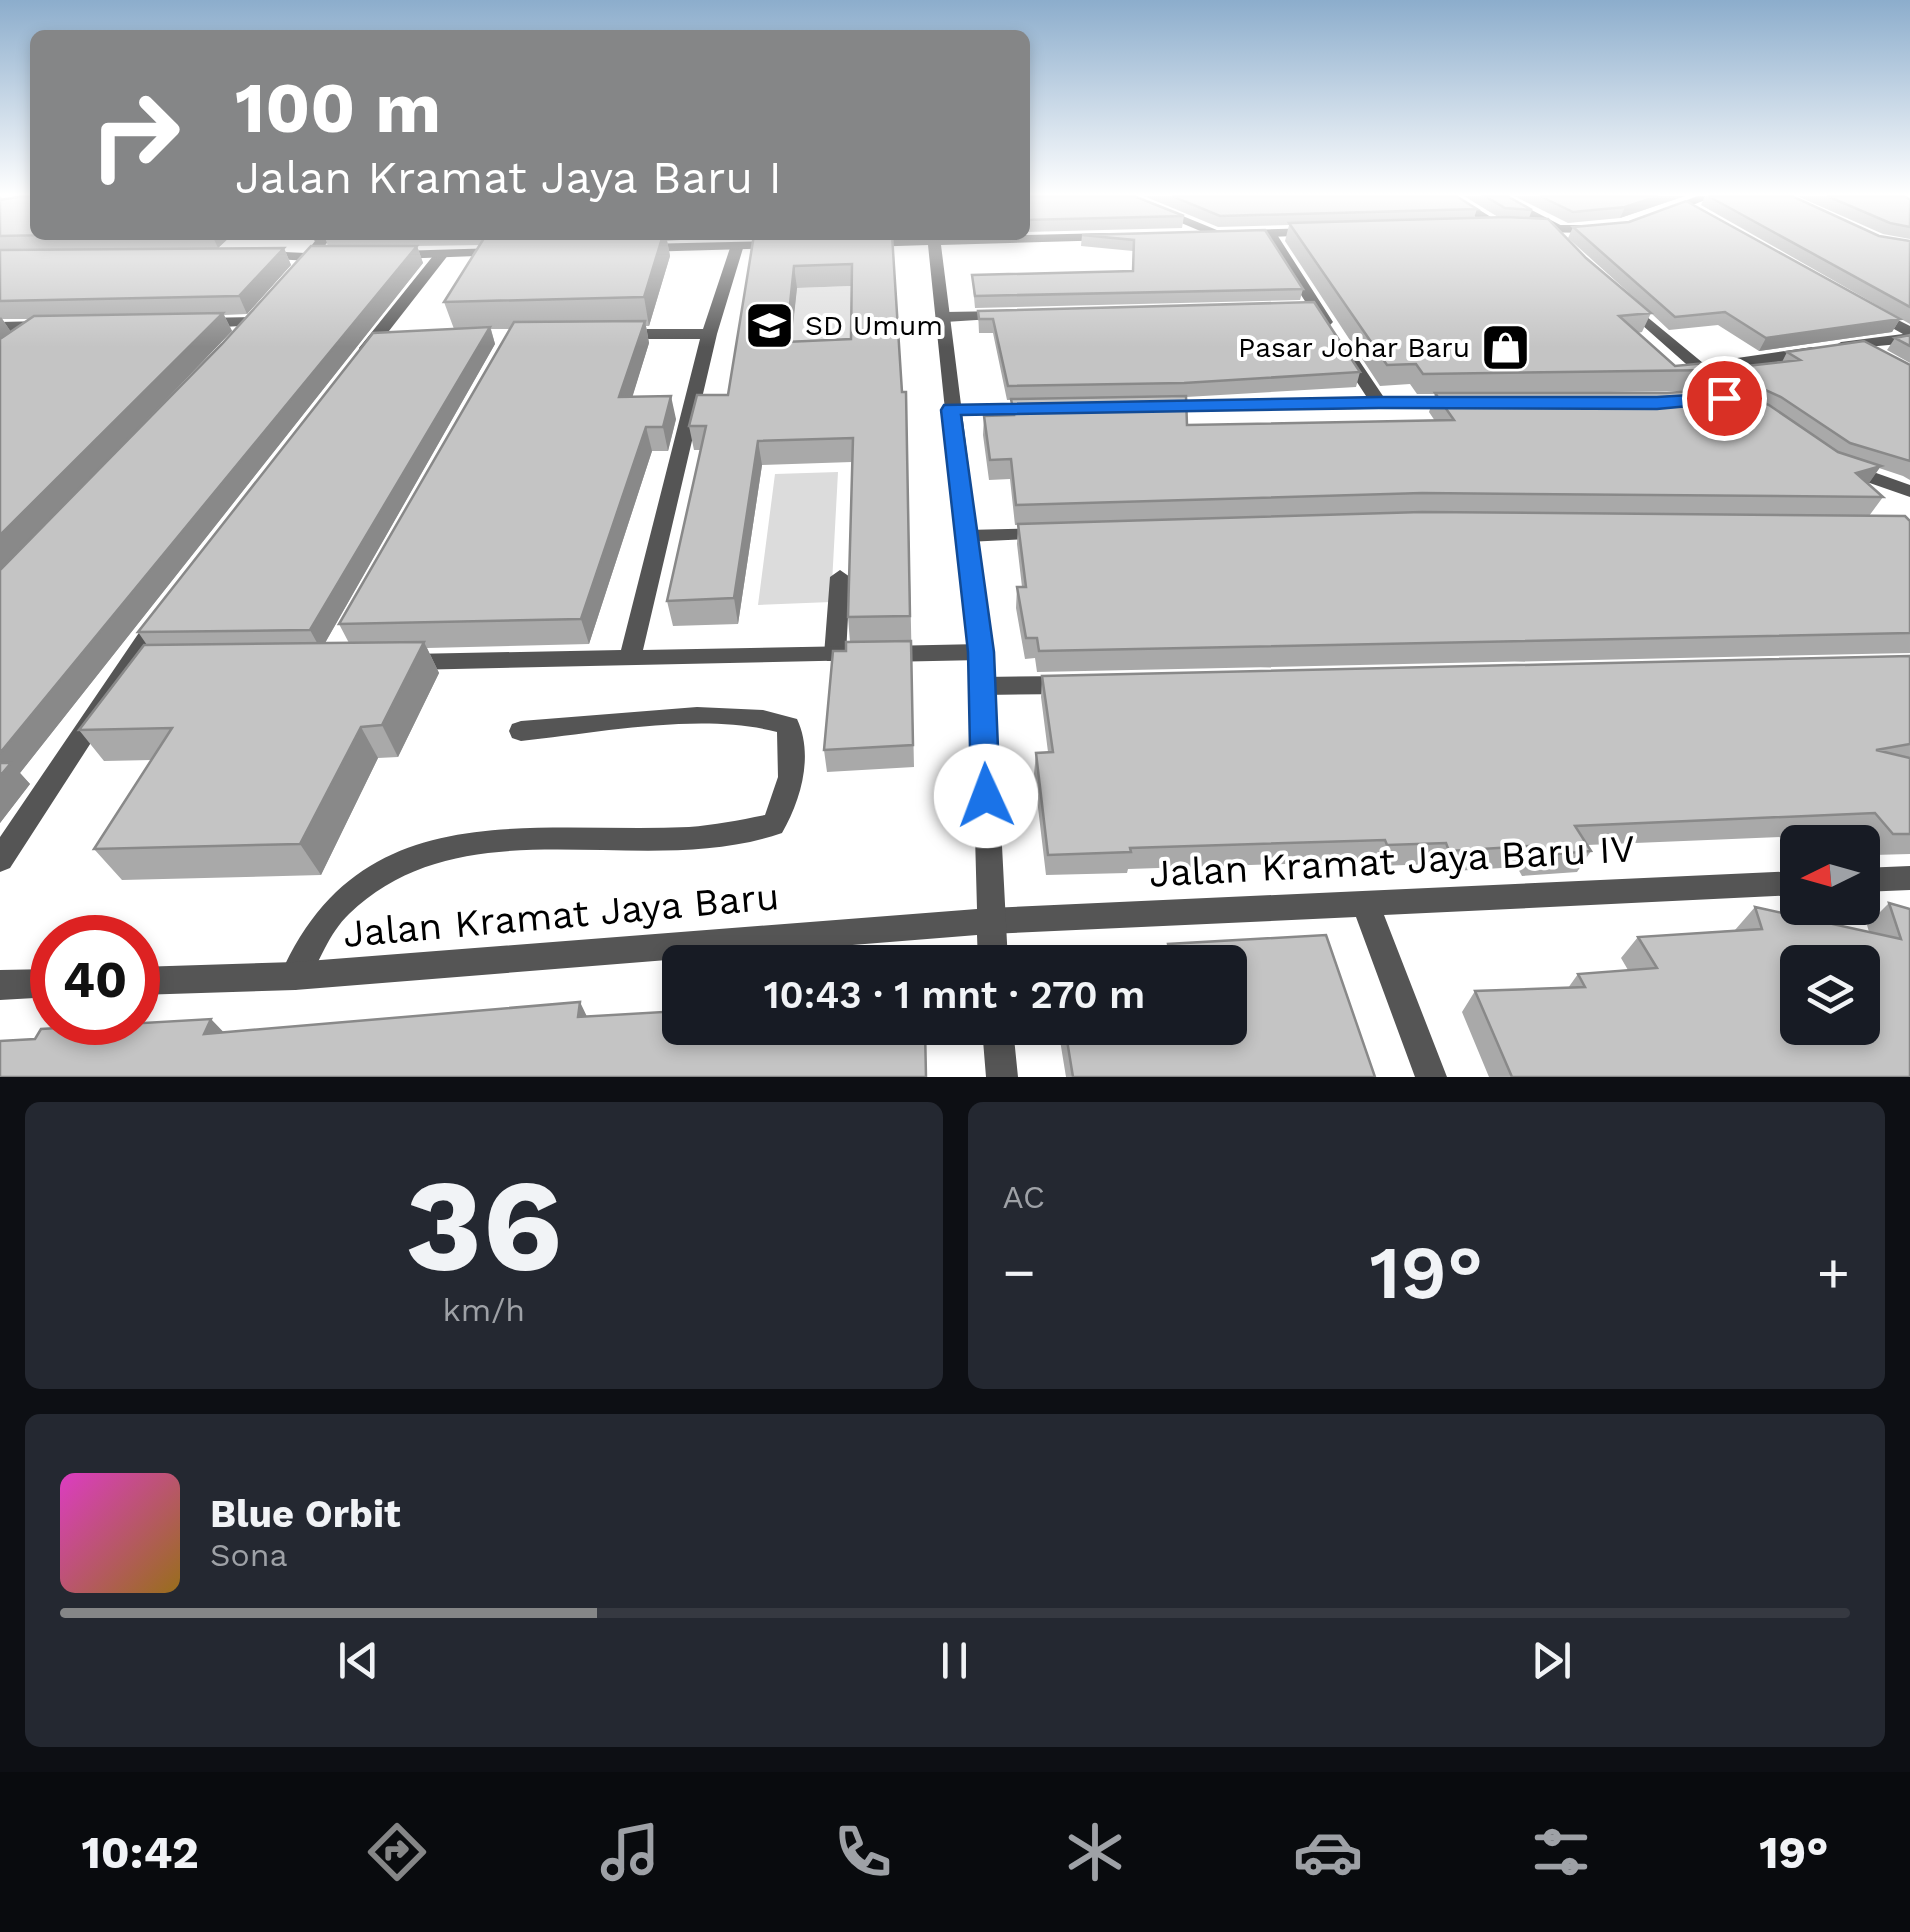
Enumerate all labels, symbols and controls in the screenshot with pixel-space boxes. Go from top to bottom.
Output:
text: 100 m [235,67,441,149]
icon: right [70,70,200,200]
text: Jalan Kramat Jaya Baru I [235,151,782,204]
school or university icon: SD Umum [744,299,796,351]
place label: SD Umum [805,309,943,342]
shop icon: Pasar Johar Baru [1479,321,1531,373]
place label: Pasar Johar Baru [1238,331,1470,364]
pin [1682,356,1767,441]
icon: arrive [1697,371,1752,426]
position arrow [934,744,1038,848]
north arrow [1780,825,1880,925]
map controls [1780,825,1880,1045]
street label: Jalan Kramat Jaya Baru IV [1148,826,1636,896]
street label: Jalan Kramat Jaya Baru [341,874,781,956]
speed limit sign: 40 [30,915,160,1045]
button: layers [1780,945,1880,1045]
text: 10:43 · 1 mnt · 270 m [764,973,1145,1017]
text: 36 [405,1149,562,1302]
text: AC [1003,1178,1045,1216]
text: 19° [1369,1228,1483,1316]
text: − [1003,1240,1036,1304]
text: + [1817,1240,1850,1304]
text: km/h [443,1291,525,1329]
text: Blue Orbit [210,1492,401,1536]
text: Sona [210,1536,288,1574]
icon: previous [331,1633,386,1688]
icon: pause [927,1633,982,1688]
icon: next [1524,1633,1579,1688]
icon: directions [362,1817,432,1887]
icon: music [595,1817,665,1887]
icon: phone [828,1817,898,1887]
icon: climate [1060,1817,1130,1887]
icon: car [1293,1817,1363,1887]
icon: filters [1526,1817,1596,1887]
text: 10:42 [81,1826,199,1879]
text: 19° [1759,1826,1829,1879]

